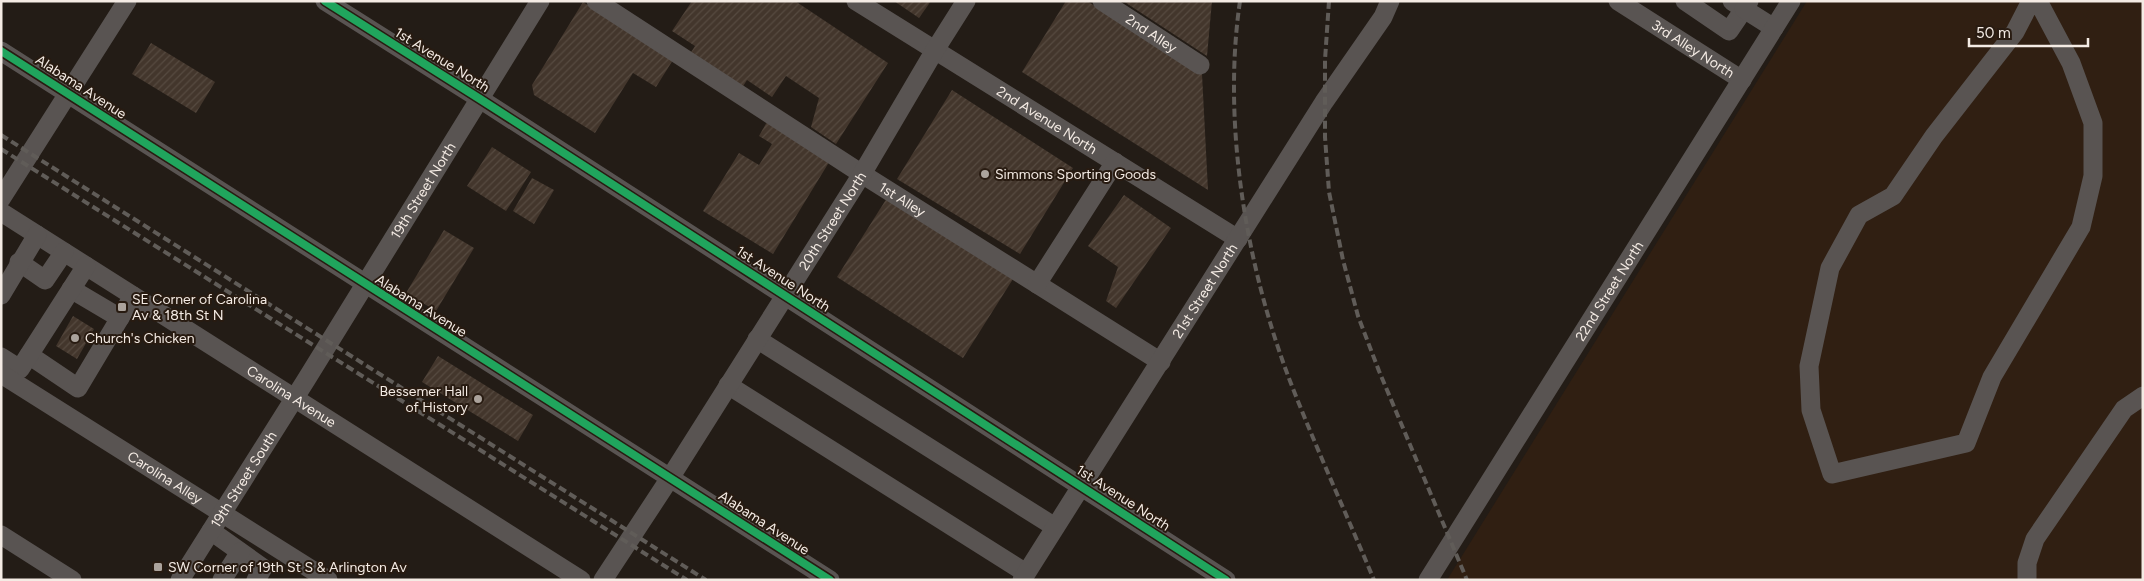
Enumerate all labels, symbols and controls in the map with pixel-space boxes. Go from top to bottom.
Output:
street label: 2nd Alley [1123,10,1181,57]
scale bar [1969,15,2088,47]
street label: 3rd Alley North [1648,16,1738,82]
street label: 1st Avenue North [391,24,493,96]
text: 50 m [1976,24,2011,42]
street label: Alabama Avenue [32,51,130,123]
street label: 2nd Avenue North [994,82,1100,158]
street label: 19th Street North [387,139,459,242]
place label: Simmons Sporting Goods [995,166,1156,183]
marker: Simmons Sporting Goods [979,168,991,180]
street label: 20th Street North [795,169,870,273]
street label: 1st Alley [876,178,929,221]
street label: 22nd Street North [1571,238,1647,344]
street label: 21st Street North [1169,240,1241,341]
street label: 1st Avenue North [733,242,833,316]
street label: Alabama Avenue [372,271,470,341]
place label: SE Corner of Carolina Av & 18th St N [132,291,267,324]
marker: SE Corner of Carolina Av & 18th St N [116,301,128,313]
place label: Church's Chicken [85,330,195,347]
marker: Church's Chicken [69,332,81,344]
street label: Carolina Avenue [244,362,339,431]
place label: Bessemer Hall of History [380,383,469,416]
marker: Bessemer Hall of History [472,393,484,405]
street label: 19th Street South [207,428,280,531]
street label: Carolina Alley [124,447,206,508]
street label: 1st Avenue North [1073,461,1173,535]
street label: Alabama Avenue [715,487,813,559]
place label: SW Corner of 19th St S & Arlington Av [168,559,408,576]
marker: SW Corner of 19th St S & Arlington Av [152,561,164,573]

